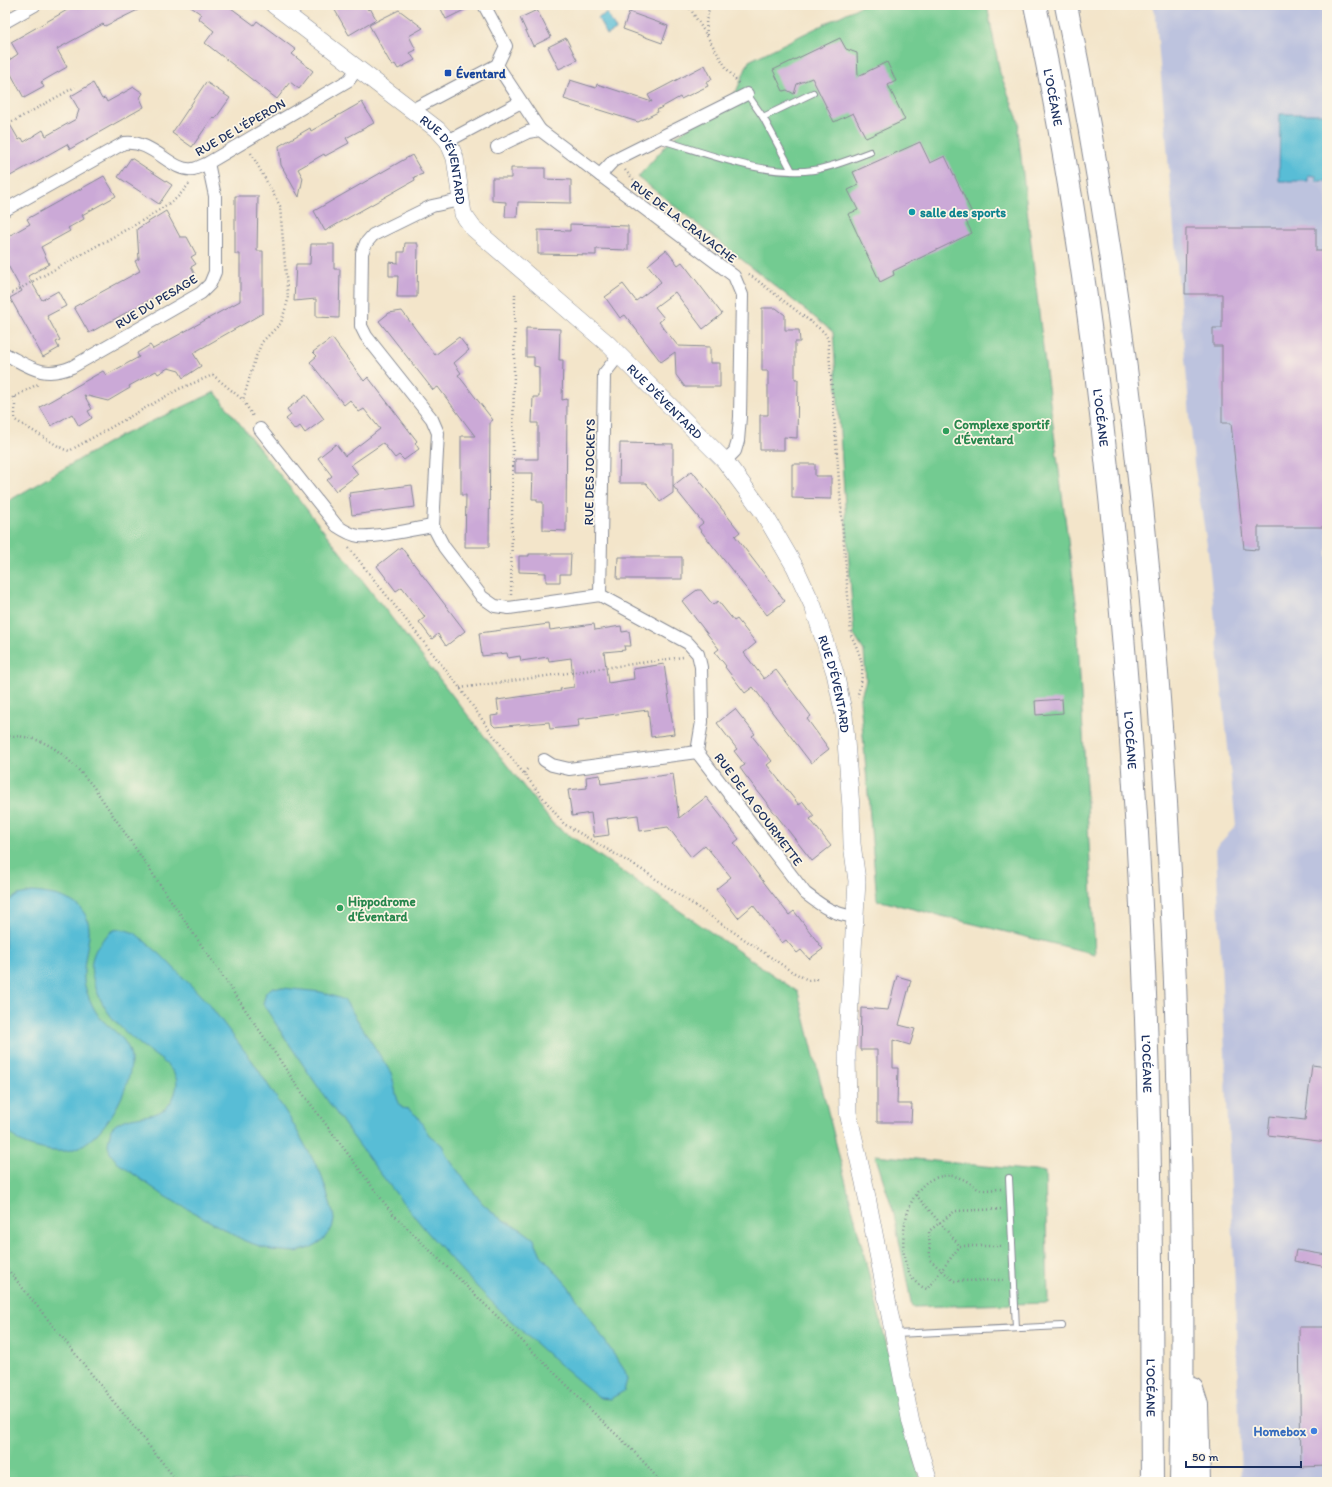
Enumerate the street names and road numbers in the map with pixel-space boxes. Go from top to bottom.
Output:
street label: L’OCÉANE [1040,67,1066,127]
street label: RUE DE L'ÉPERON [192,95,288,159]
street label: RUE D'ÉVENTARD [417,112,469,206]
street label: RUE DE LA CRAVACHE [628,177,739,266]
street label: RUE DU PESAGE [113,271,200,332]
street label: RUE D'ÉVENTARD [624,361,706,443]
street label: L’OCÉANE [1090,388,1112,447]
street label: RUE DES JOCKEYS [581,418,598,526]
street label: RUE D'ÉVENTARD [815,633,852,734]
street label: L’OCÉANE [1121,711,1140,770]
street label: RUE DE LA GOURMETTE [711,750,806,869]
street label: L’OCÉANE [1139,1034,1155,1093]
street label: L’OCÉANE [1143,1359,1159,1417]

